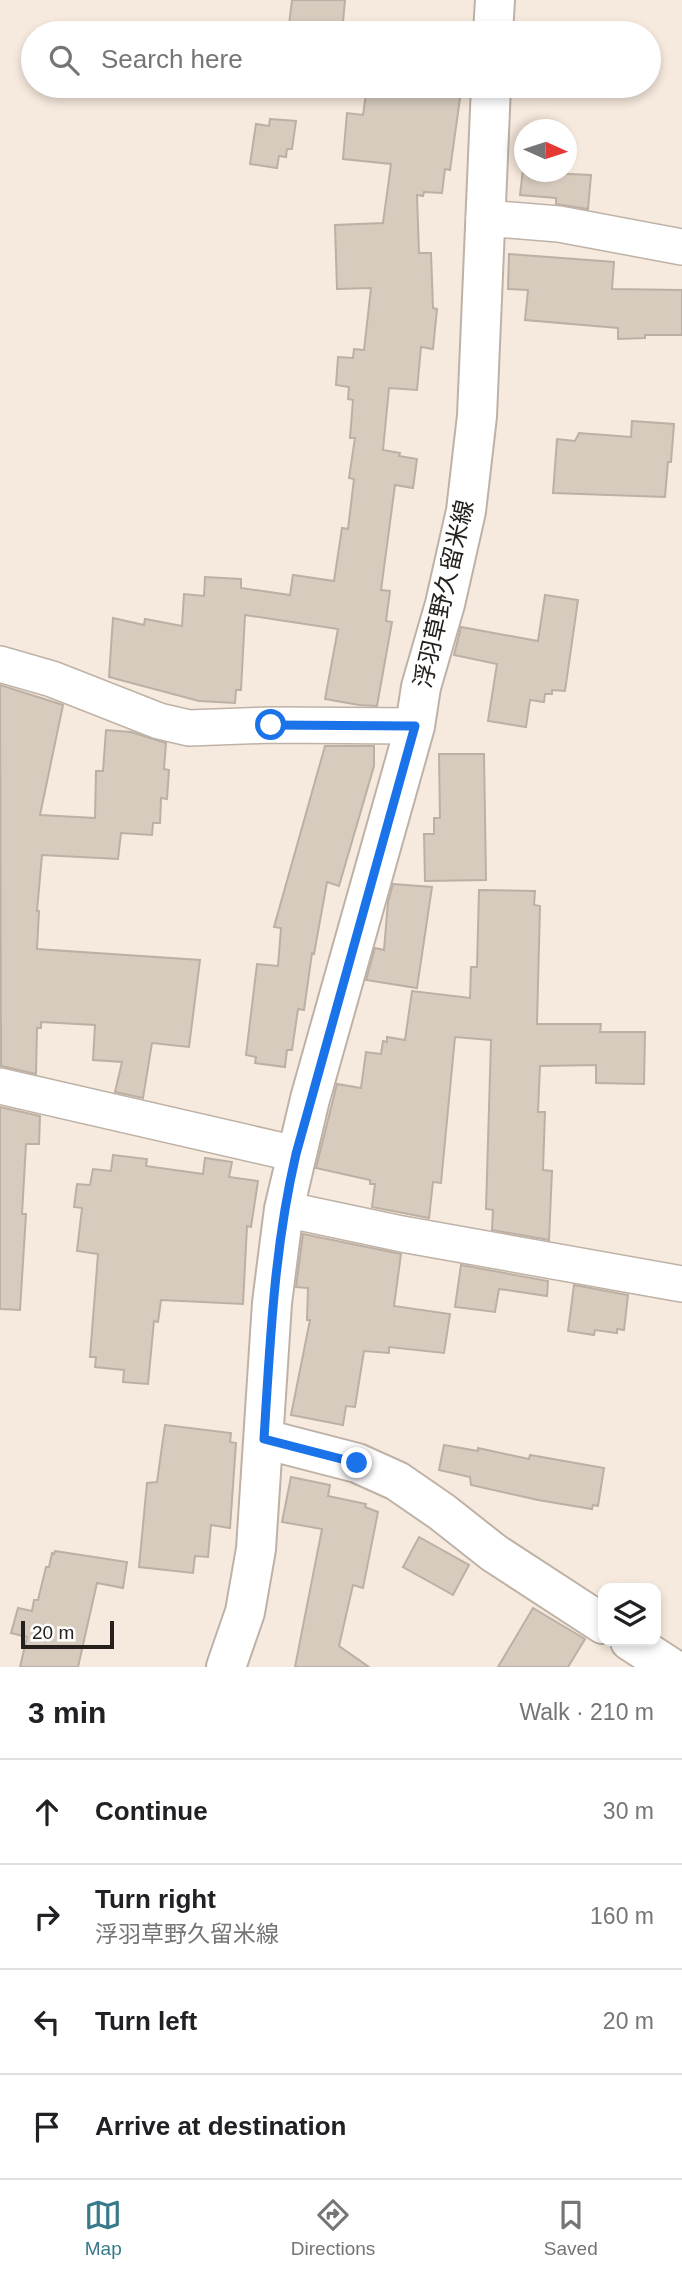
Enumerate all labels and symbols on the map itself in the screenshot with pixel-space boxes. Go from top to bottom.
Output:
north arrow [514,119,577,182]
street label: 浮羽草野久留米線 [409,497,478,690]
route start [255,709,286,740]
route end [341,1447,372,1478]
scale bar [21,1618,114,1650]

